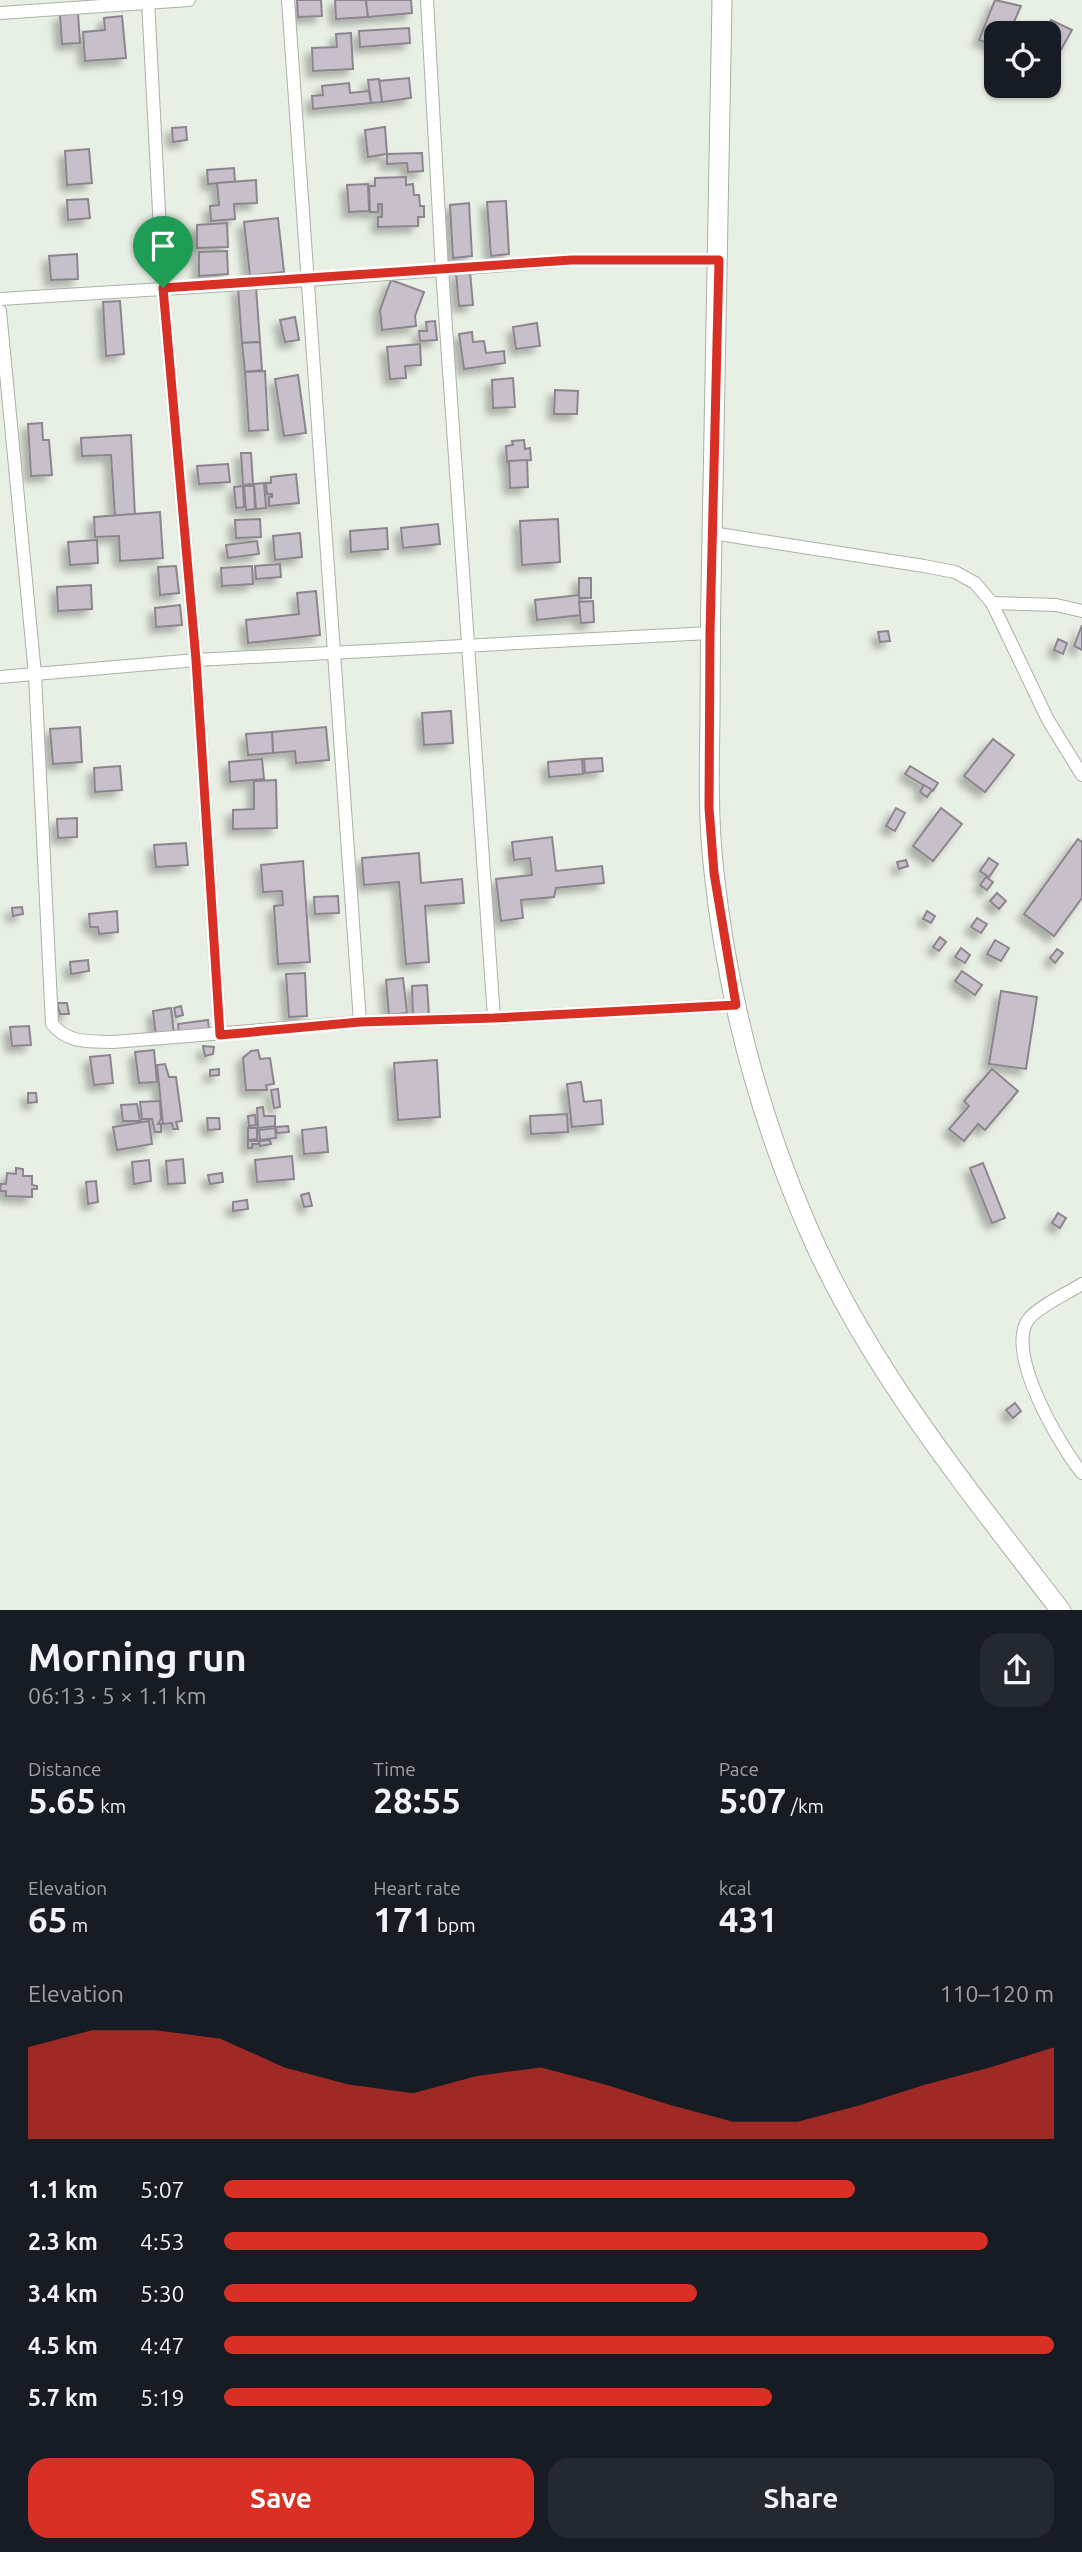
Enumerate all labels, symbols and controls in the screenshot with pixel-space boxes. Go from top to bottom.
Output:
map controls [984,21,1061,98]
button: locate [984,21,1061,98]
pin [133,216,193,288]
icon: arrive [144,227,182,265]
button: share [980,1633,1054,1707]
text: Morning run [28,1636,247,1678]
text: 06:13 · 5 × 1.1 km [28,1683,207,1708]
text: Distance [28,1758,102,1780]
text: Time [373,1758,416,1780]
text: Pace [719,1758,759,1780]
text: 5.65 [28,1780,96,1820]
text: 28:55 [373,1780,461,1820]
text: 5:07 [719,1780,787,1820]
text: km [96,1795,126,1817]
text: /km [787,1795,824,1817]
text: Elevation [28,1877,107,1899]
text: Heart rate [373,1877,461,1899]
text: kcal [719,1877,751,1899]
text: 65 [28,1899,67,1939]
text: 171 [373,1899,433,1939]
text: 431 [719,1899,778,1939]
text: m [67,1914,88,1936]
text: bpm [433,1914,476,1936]
text: Elevation [28,1981,124,2006]
text: 110–120 m [940,1981,1054,2006]
text: 1.1 km [28,2177,98,2202]
text: 5:07 [140,2177,185,2202]
text: 2.3 km [28,2229,98,2254]
text: 4:53 [140,2229,185,2254]
text: 3.4 km [28,2281,98,2306]
text: 5:30 [140,2281,185,2306]
text: 4.5 km [28,2333,98,2358]
text: 4:47 [140,2333,185,2358]
text: 5.7 km [28,2385,98,2410]
text: 5:19 [140,2385,185,2410]
button: Save [28,2458,534,2538]
button: Share [548,2458,1054,2538]

